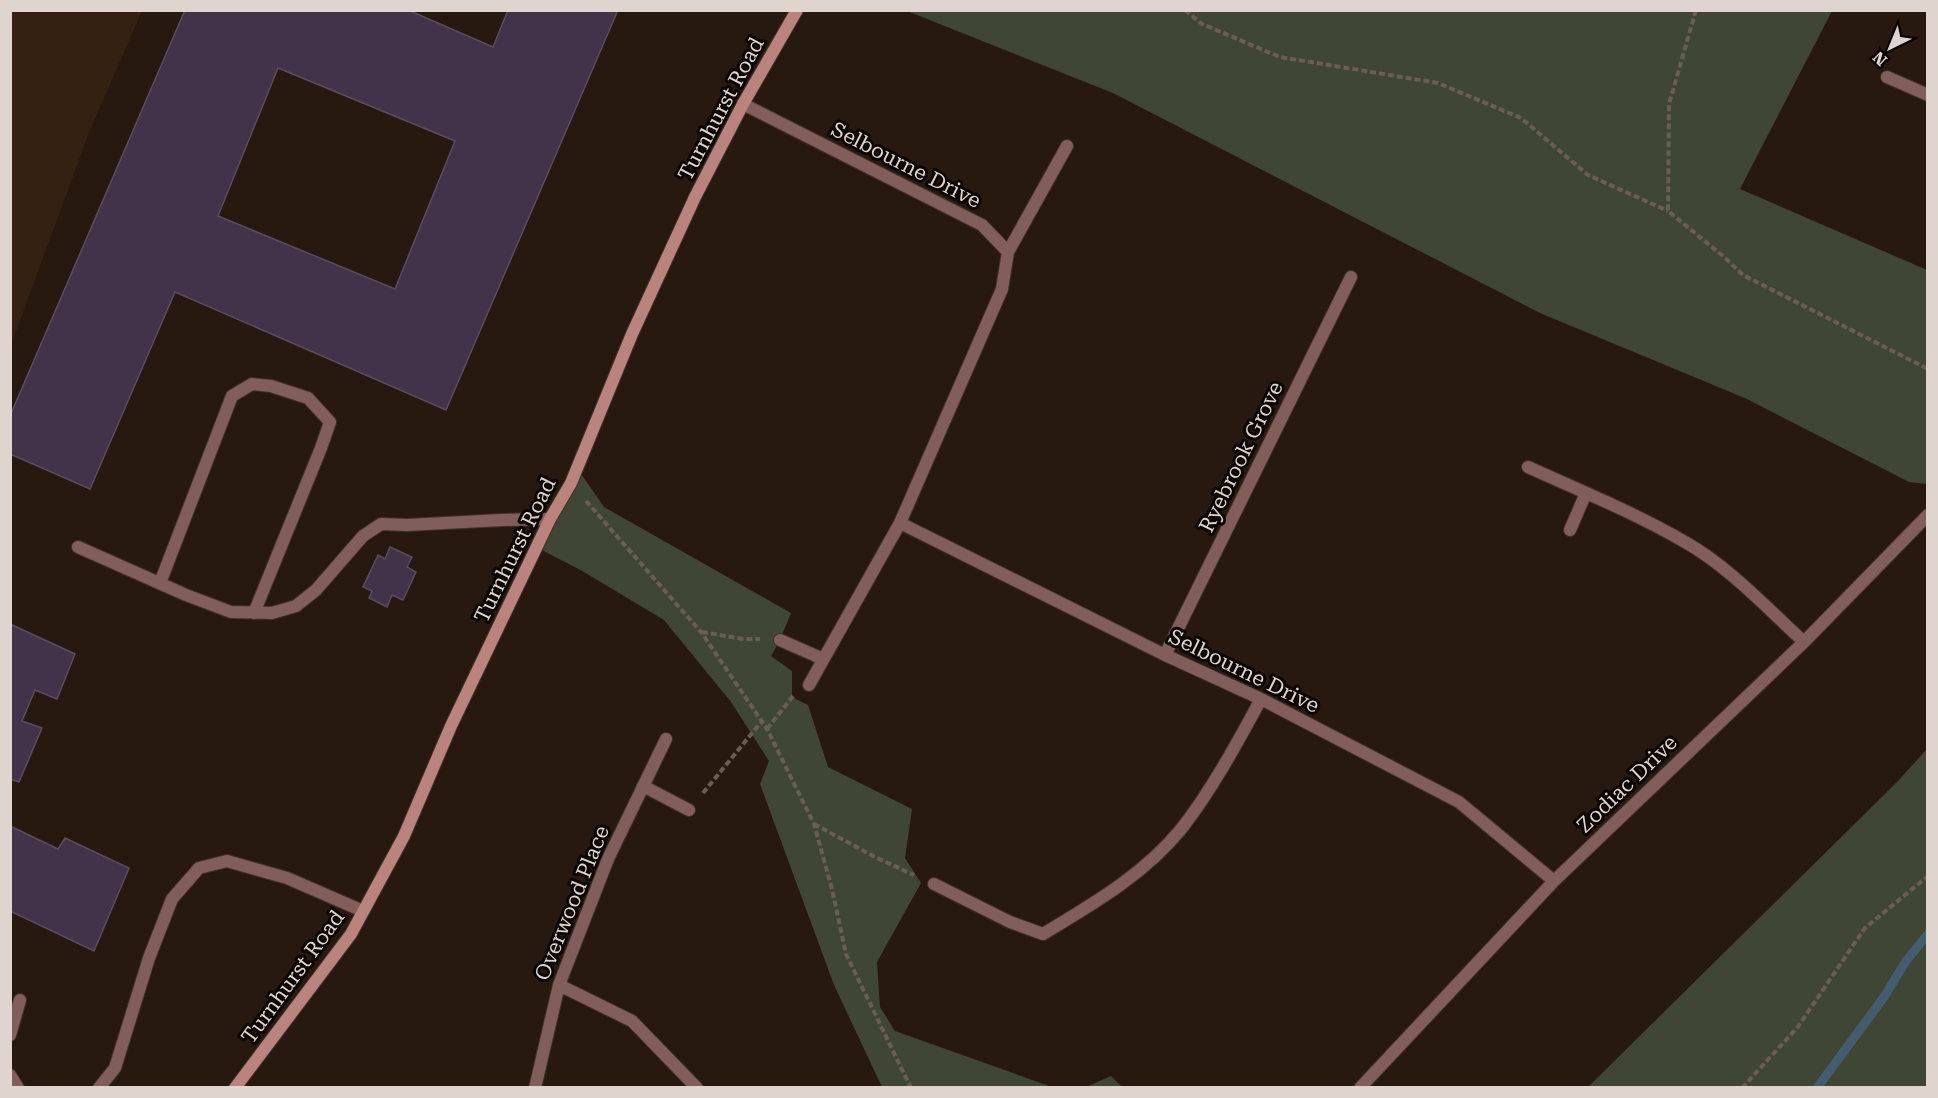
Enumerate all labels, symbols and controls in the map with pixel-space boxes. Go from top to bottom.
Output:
north arrow [1860,18,1920,78]
street label: Turnhurst Road [673,33,769,185]
text: N [1869,47,1891,70]
street label: Selbourne Drive [827,117,985,213]
street label: Ryebrook Grove [1194,378,1288,536]
street label: Turnhurst Road [469,473,561,627]
street label: Selbourne Drive [1165,624,1323,718]
street label: Zodiac Drive [1572,730,1682,838]
street label: Overwood Place [530,822,614,984]
street label: Turnhurst Road [237,905,350,1048]

